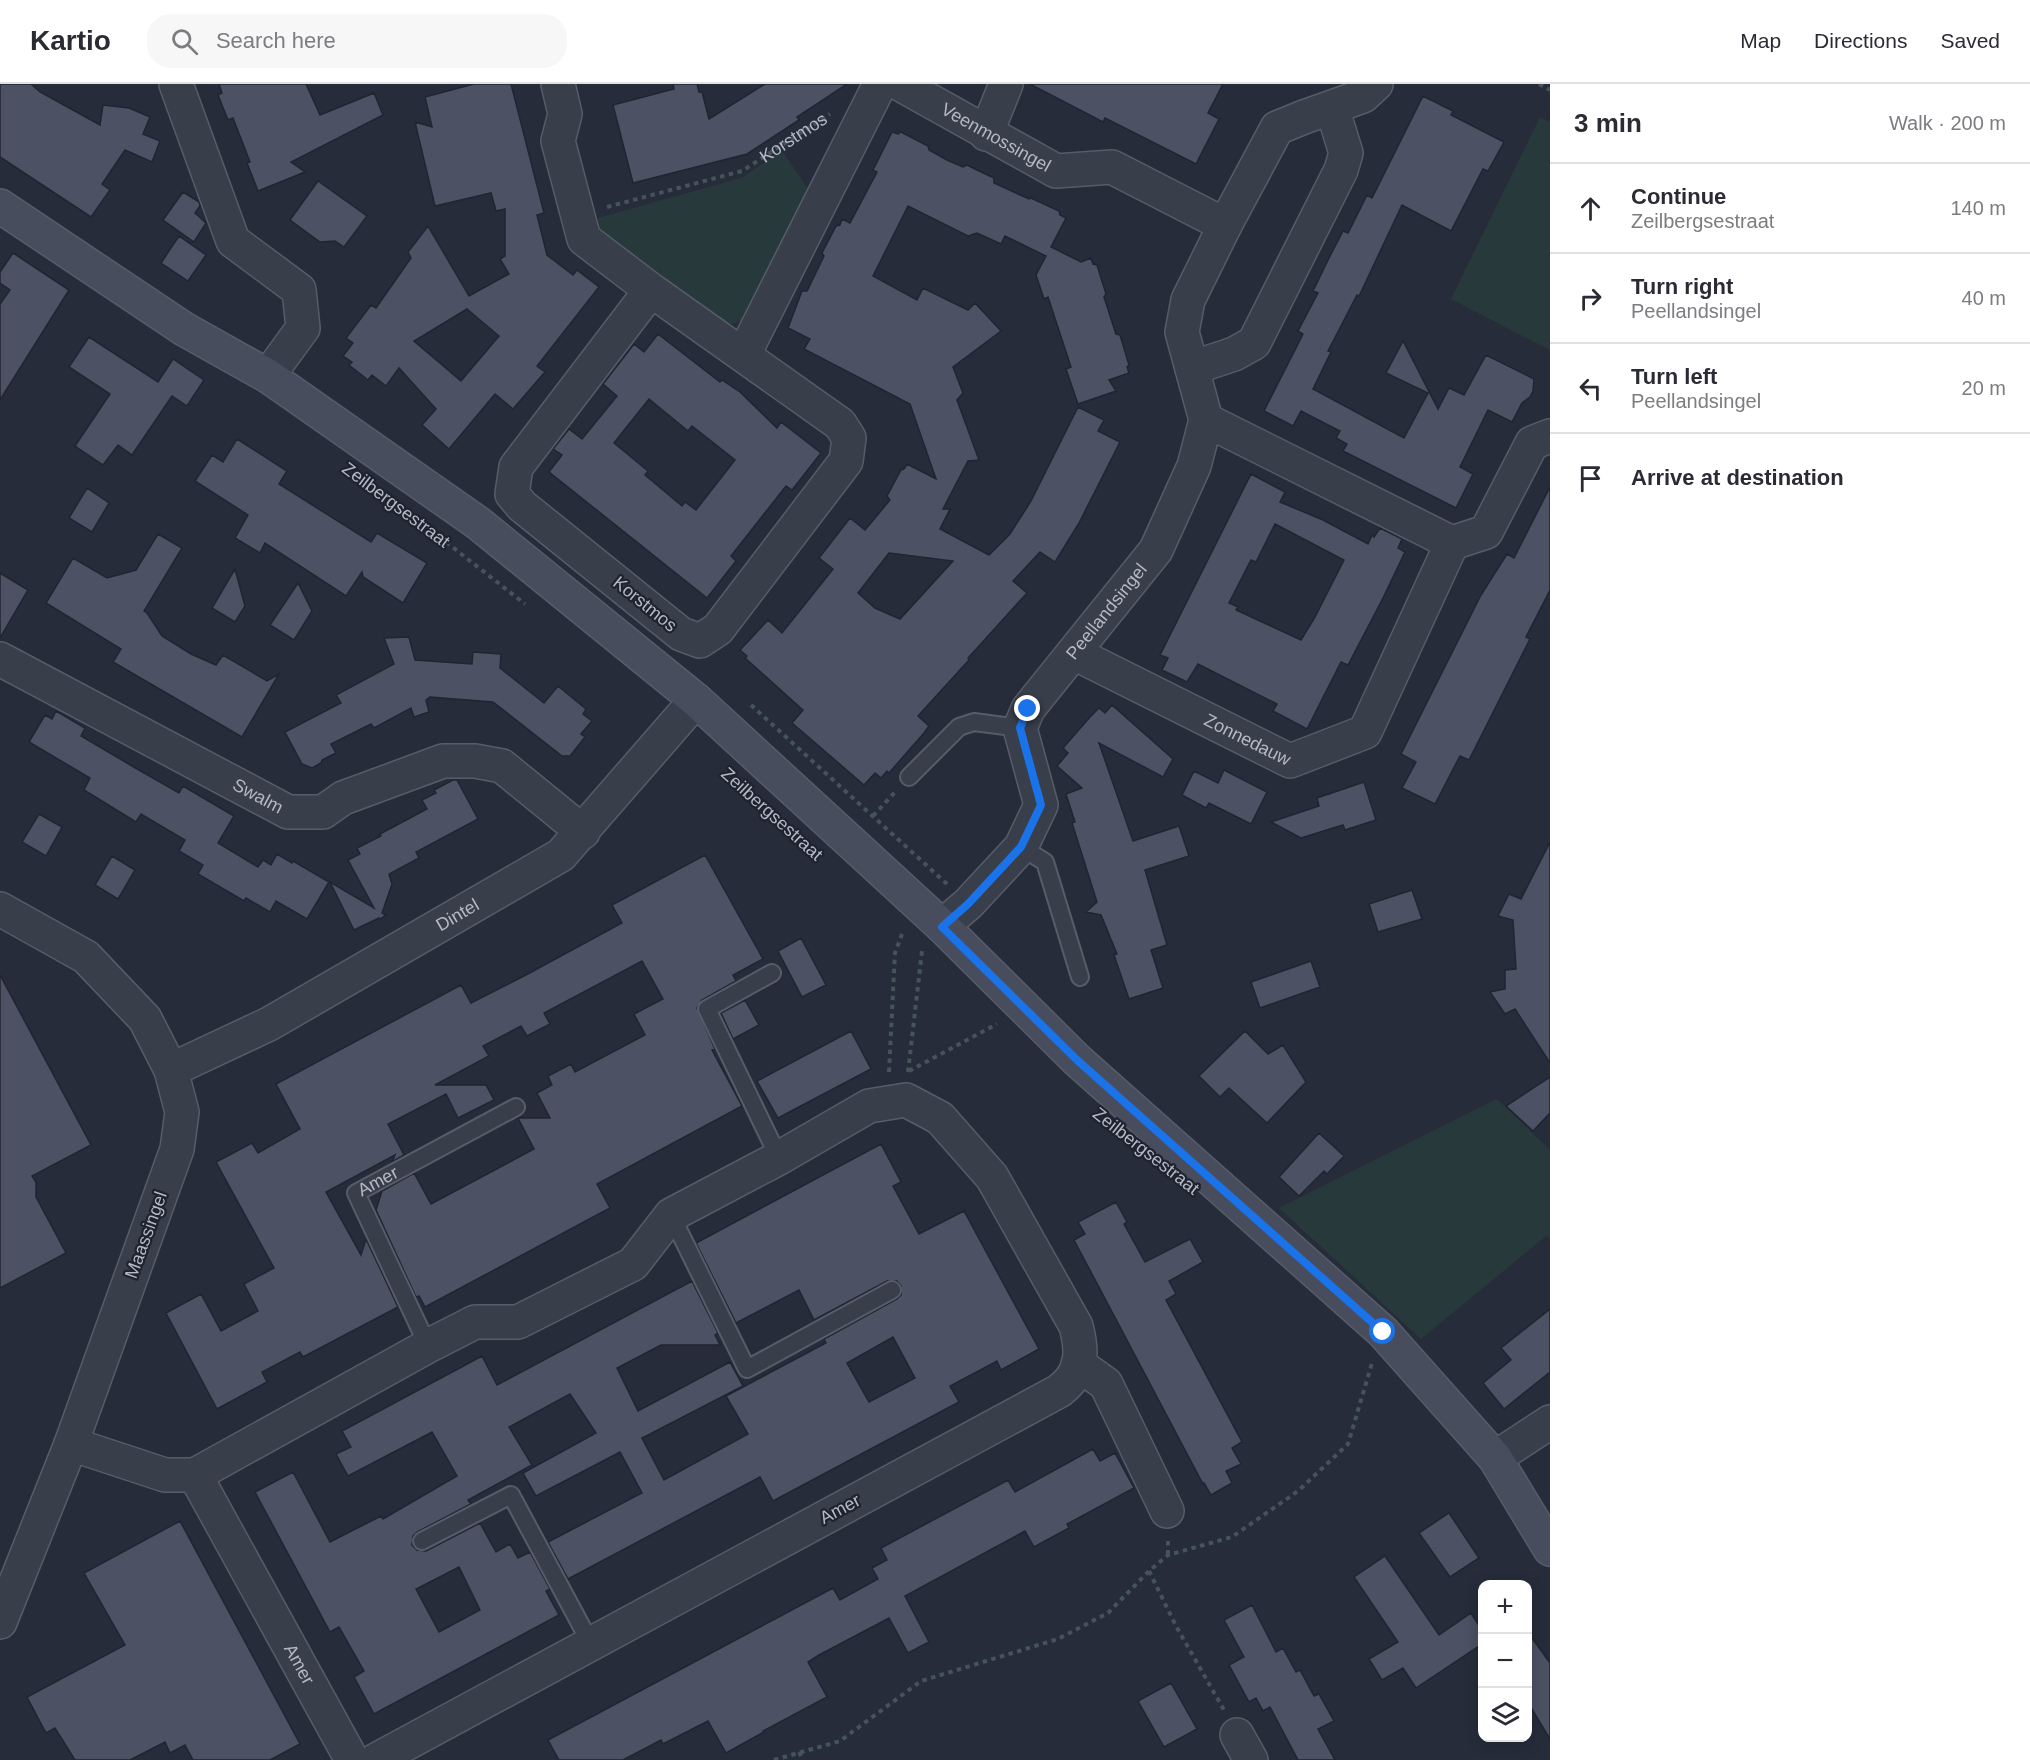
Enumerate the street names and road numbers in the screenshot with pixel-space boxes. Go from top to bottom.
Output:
street label: Veenmossingel [938,99,1054,176]
street label: Korstmos [756,109,831,167]
street label: Zeilbergsestraat [338,458,454,552]
street label: Peellandsingel [1062,560,1151,663]
street label: Korstmos [609,572,681,636]
street label: Zonnedauw [1201,710,1295,770]
street label: Zeilbergsestraat [717,763,827,865]
street label: Swalm [229,774,286,817]
street label: Dintel [433,895,482,935]
street label: Zeilbergsestraat [1089,1103,1203,1199]
street label: Amer [354,1162,402,1200]
street label: Maassingel [121,1189,171,1281]
street label: Amer [816,1490,864,1528]
street label: Amer [280,1641,318,1688]

